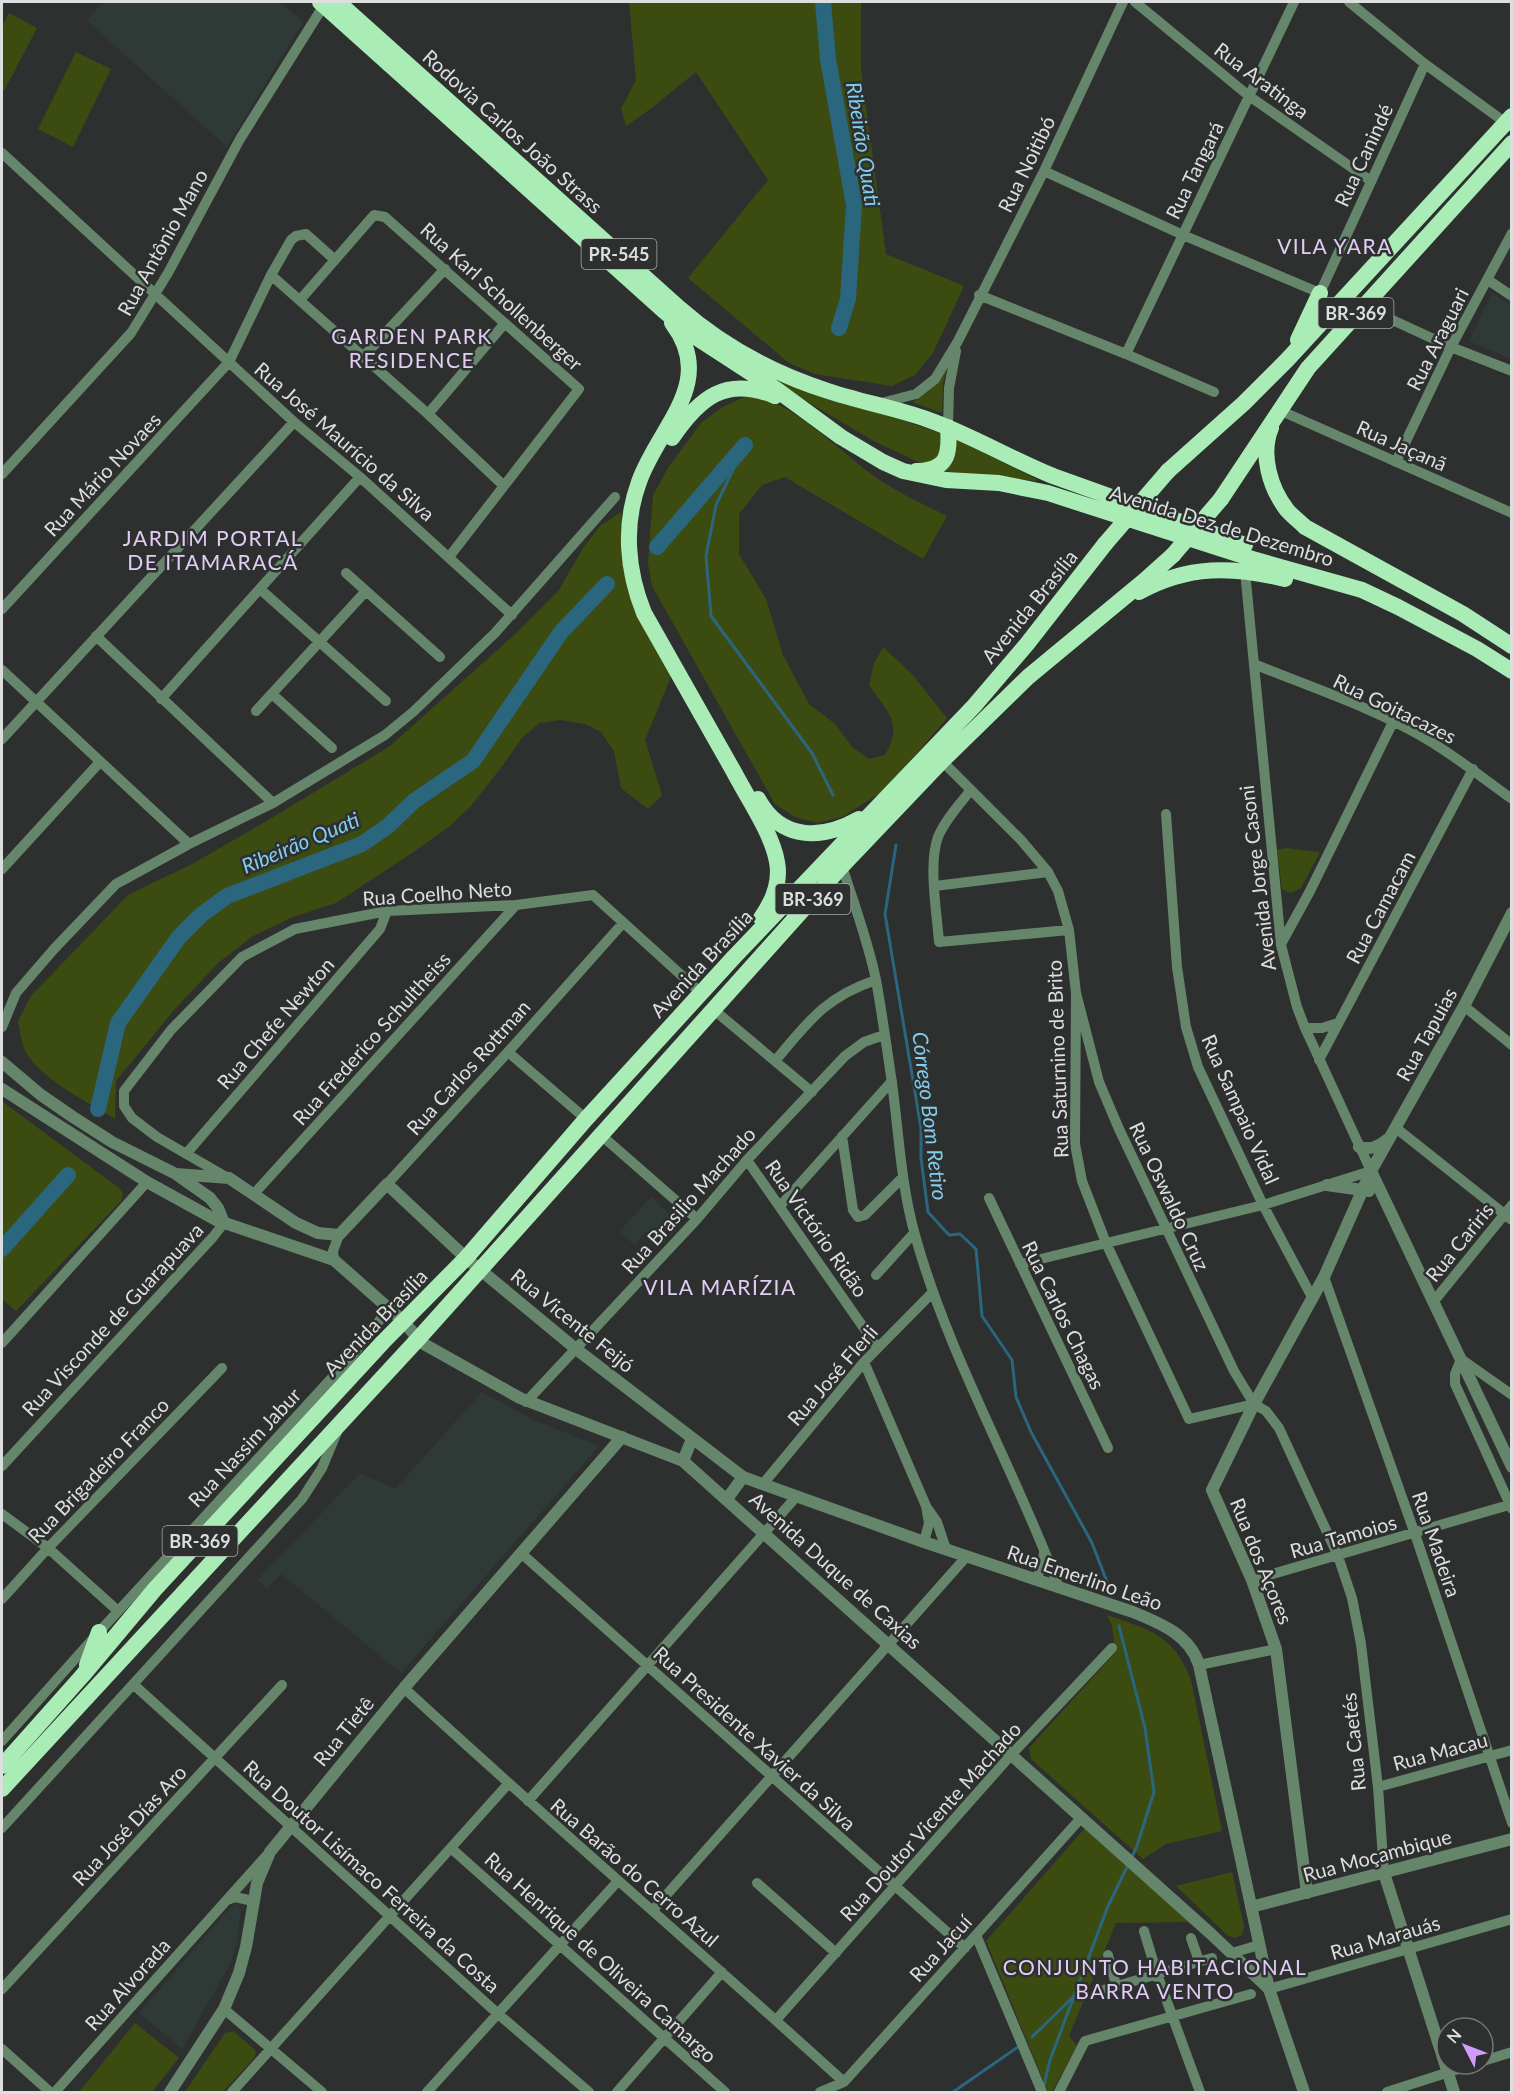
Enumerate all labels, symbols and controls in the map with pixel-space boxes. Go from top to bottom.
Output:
street label: Rua Aratinga [1210,37,1314,123]
street label: Rodovia Carlos João Strass [418,44,608,218]
water label: Ribeirão Quati [842,80,886,208]
street label: Rua Canindé [1329,100,1397,210]
street label: Rua Noitibó [992,112,1060,216]
street label: Rua Tangará [1160,117,1228,223]
street label: Rua Antônio Mano [112,165,212,319]
street label: Rua Karl Schollenberger [416,217,588,375]
district label: VILA YARA [1277,233,1393,258]
road number: PR-545 [582,239,656,269]
street label: Rua Araguari [1401,284,1473,394]
road number: BR-369 [1318,298,1394,328]
district label: GARDEN PARK RESIDENCE [331,323,493,372]
street label: Rua José Maurício da Silva [250,356,440,526]
street label: Rua Mário Novaes [39,407,165,541]
street label: Rua Jaçanã [1353,414,1451,476]
street label: Avenida Dez de Dezembro [1107,479,1337,571]
district label: JARDIM PORTAL DE ITAMARACÁ [123,525,303,574]
street label: Avenida Brasília [976,545,1082,667]
street label: Rua Goitacazes [1330,668,1460,748]
street label: Avenida Jorge Casoni [1234,784,1280,972]
water label: Ribeirão Quati [237,806,363,878]
street label: Rua Camacam [1340,847,1420,967]
street label: Rua Coelho Neto [362,876,512,910]
road number: BR-369 [776,884,850,914]
street label: Avenida Brasília [645,904,757,1022]
street label: Rua Frederico Schultheiss [287,947,455,1129]
street label: Rua Chefe Newton [211,952,339,1094]
street label: Rua Saturnino de Brito [1042,960,1072,1158]
street label: Rua Tapuias [1391,983,1461,1085]
street label: Rua Carlos Rottman [401,995,535,1139]
water label: Córrego Bom Retiro [908,1030,954,1202]
street label: Rua Sampaio Vidal [1197,1030,1285,1188]
street label: Rua Oswaldo Cruz [1125,1118,1215,1274]
street label: Rua Brasilio Machado [616,1122,760,1278]
street label: Rua Victório Ridão [761,1155,873,1301]
street label: Rua Cariris [1420,1198,1498,1286]
street label: Rua Visconde de Guarapuava [16,1218,208,1420]
street label: Rua Carlos Chagas [1018,1237,1110,1393]
street label: Rua Vicente Feijó [507,1263,639,1377]
street label: Avenida Brasília [318,1264,432,1380]
district label: VILA MARÍZIA [643,1274,797,1299]
street label: Rua José FIerli [782,1320,882,1430]
street label: Rua Nassim Jabur [183,1382,306,1511]
street label: Rua Brigadeiro Franco [22,1392,174,1548]
street label: Avenida Duque de Caxias [745,1486,927,1654]
street label: Rua Madeira [1408,1488,1466,1600]
street label: Rua dos Açores [1226,1494,1298,1628]
street label: Rua Tamoios [1287,1509,1399,1563]
road number: BR-369 [162,1526,238,1556]
street label: Rua Emerlino Leão [1004,1539,1166,1615]
street label: Rua Presidente Xavier da Silva [649,1641,861,1835]
street label: Rua Tietê [308,1691,378,1771]
street label: Rua Caetés [1336,1692,1370,1792]
street label: Rua Doutor Vicente Machado [834,1717,1026,1925]
street label: Rua Macau [1390,1727,1490,1775]
street label: Rua Doutor Lisímaco Ferreira da Costa [239,1755,505,1997]
street label: Rua José Días Aro [67,1760,191,1890]
street label: Rua Barão do Cerro Azul [546,1793,724,1951]
street label: Rua Moçambique [1300,1824,1454,1886]
street label: Rua Henrique de Oliveira Camargo [480,1847,722,2067]
street label: Rua Jacuí [904,1909,977,1986]
street label: Rua Marauás [1327,1910,1443,1964]
street label: Rua Alvorada [79,1933,175,2035]
district label: CONJUNTO HABITACIONAL BARRA VENTO [1003,1954,1307,2003]
north arrow [1435,2016,1495,2076]
text: N [1442,2025,1465,2047]

